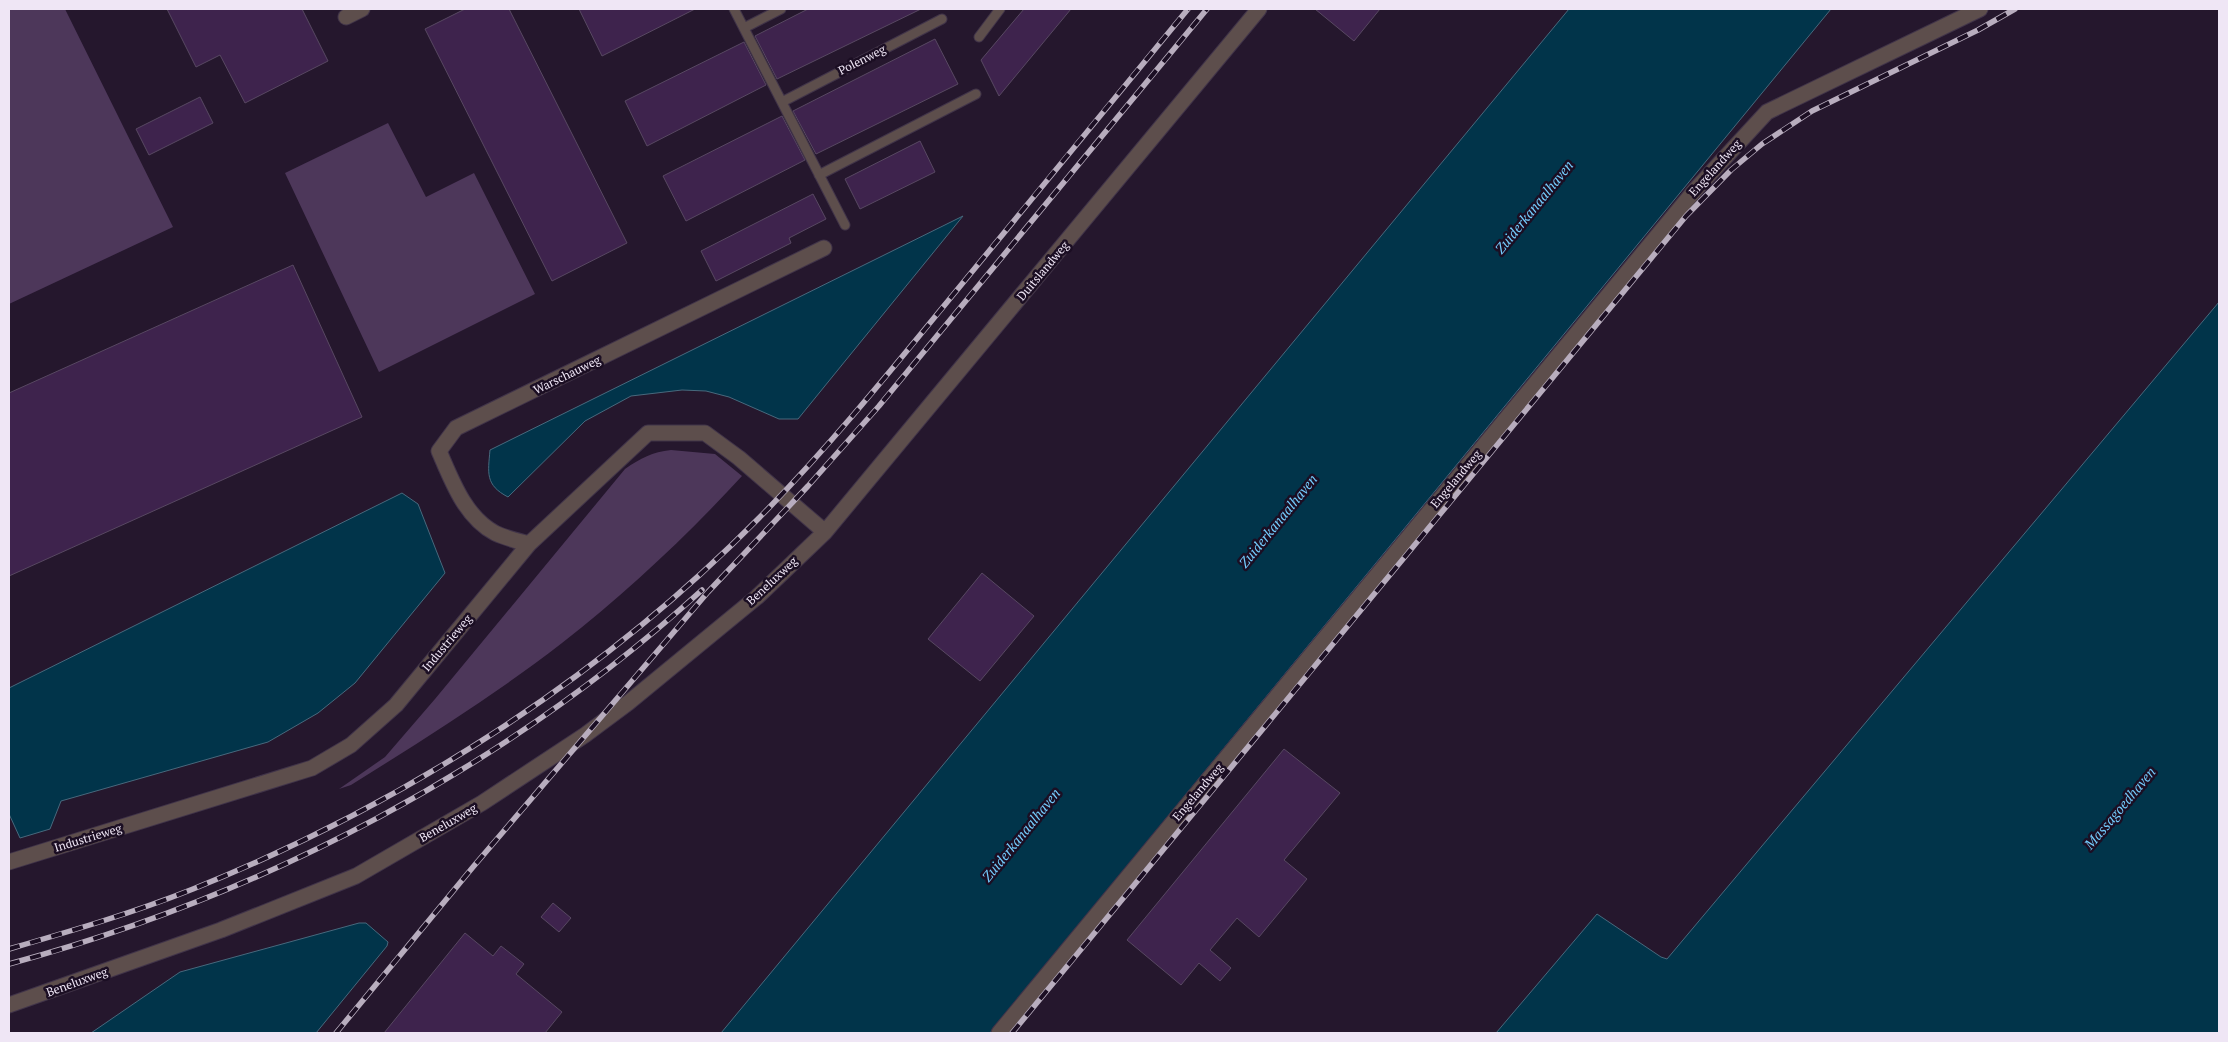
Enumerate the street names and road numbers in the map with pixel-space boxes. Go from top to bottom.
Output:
street label: Polenweg [836,41,889,78]
street label: Engelandweg [1685,136,1744,199]
street label: Duitslandweg [1013,237,1072,303]
street label: Warschauweg [531,352,603,397]
street label: Engelandweg [1427,446,1485,511]
street label: Beneluxweg [743,553,801,608]
street label: Industrieweg [418,611,475,674]
street label: Engelandweg [1169,759,1227,824]
street label: Beneluxweg [416,800,480,845]
street label: Industrieweg [52,820,124,855]
street label: Beneluxweg [44,963,110,1000]

